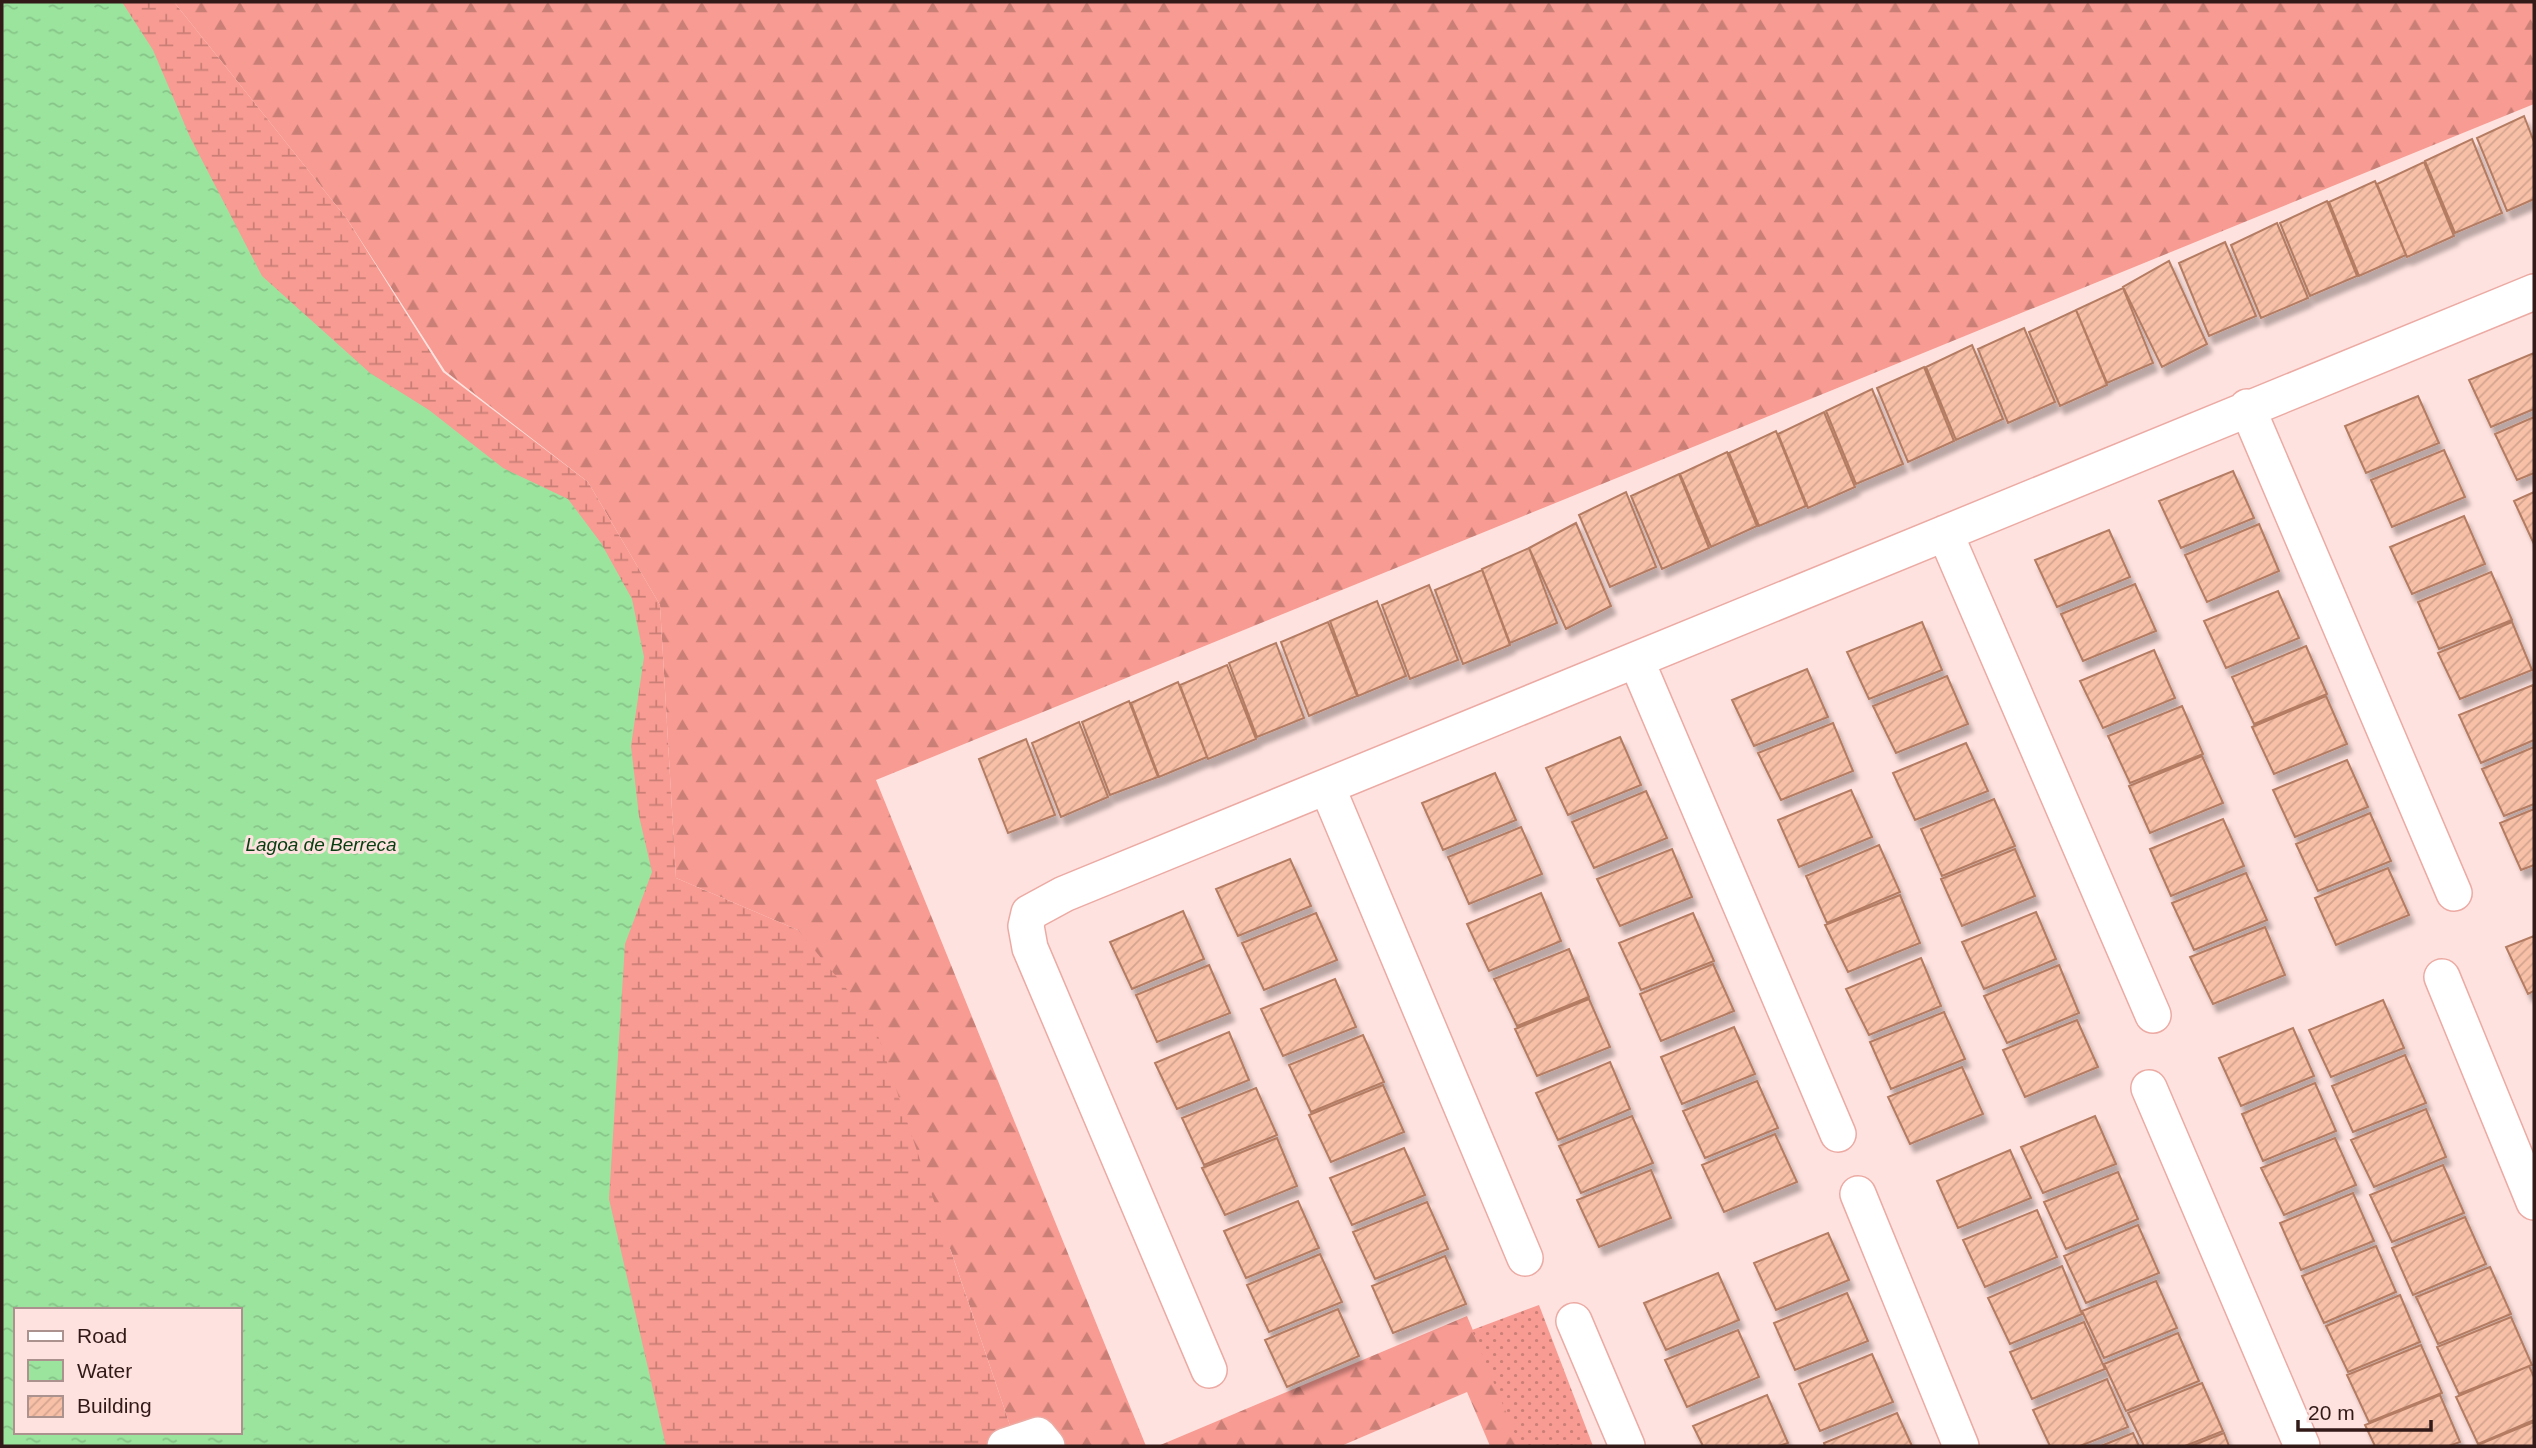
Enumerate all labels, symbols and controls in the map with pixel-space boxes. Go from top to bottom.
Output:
water label: Lagoa de Berreca [245,834,397,855]
legend [14,1308,242,1434]
text: Road [77,1324,127,1347]
text: Water [77,1359,132,1382]
scale bar [2298,1388,2431,1432]
text: Building [77,1394,152,1417]
text: 20 m [2308,1401,2355,1424]

